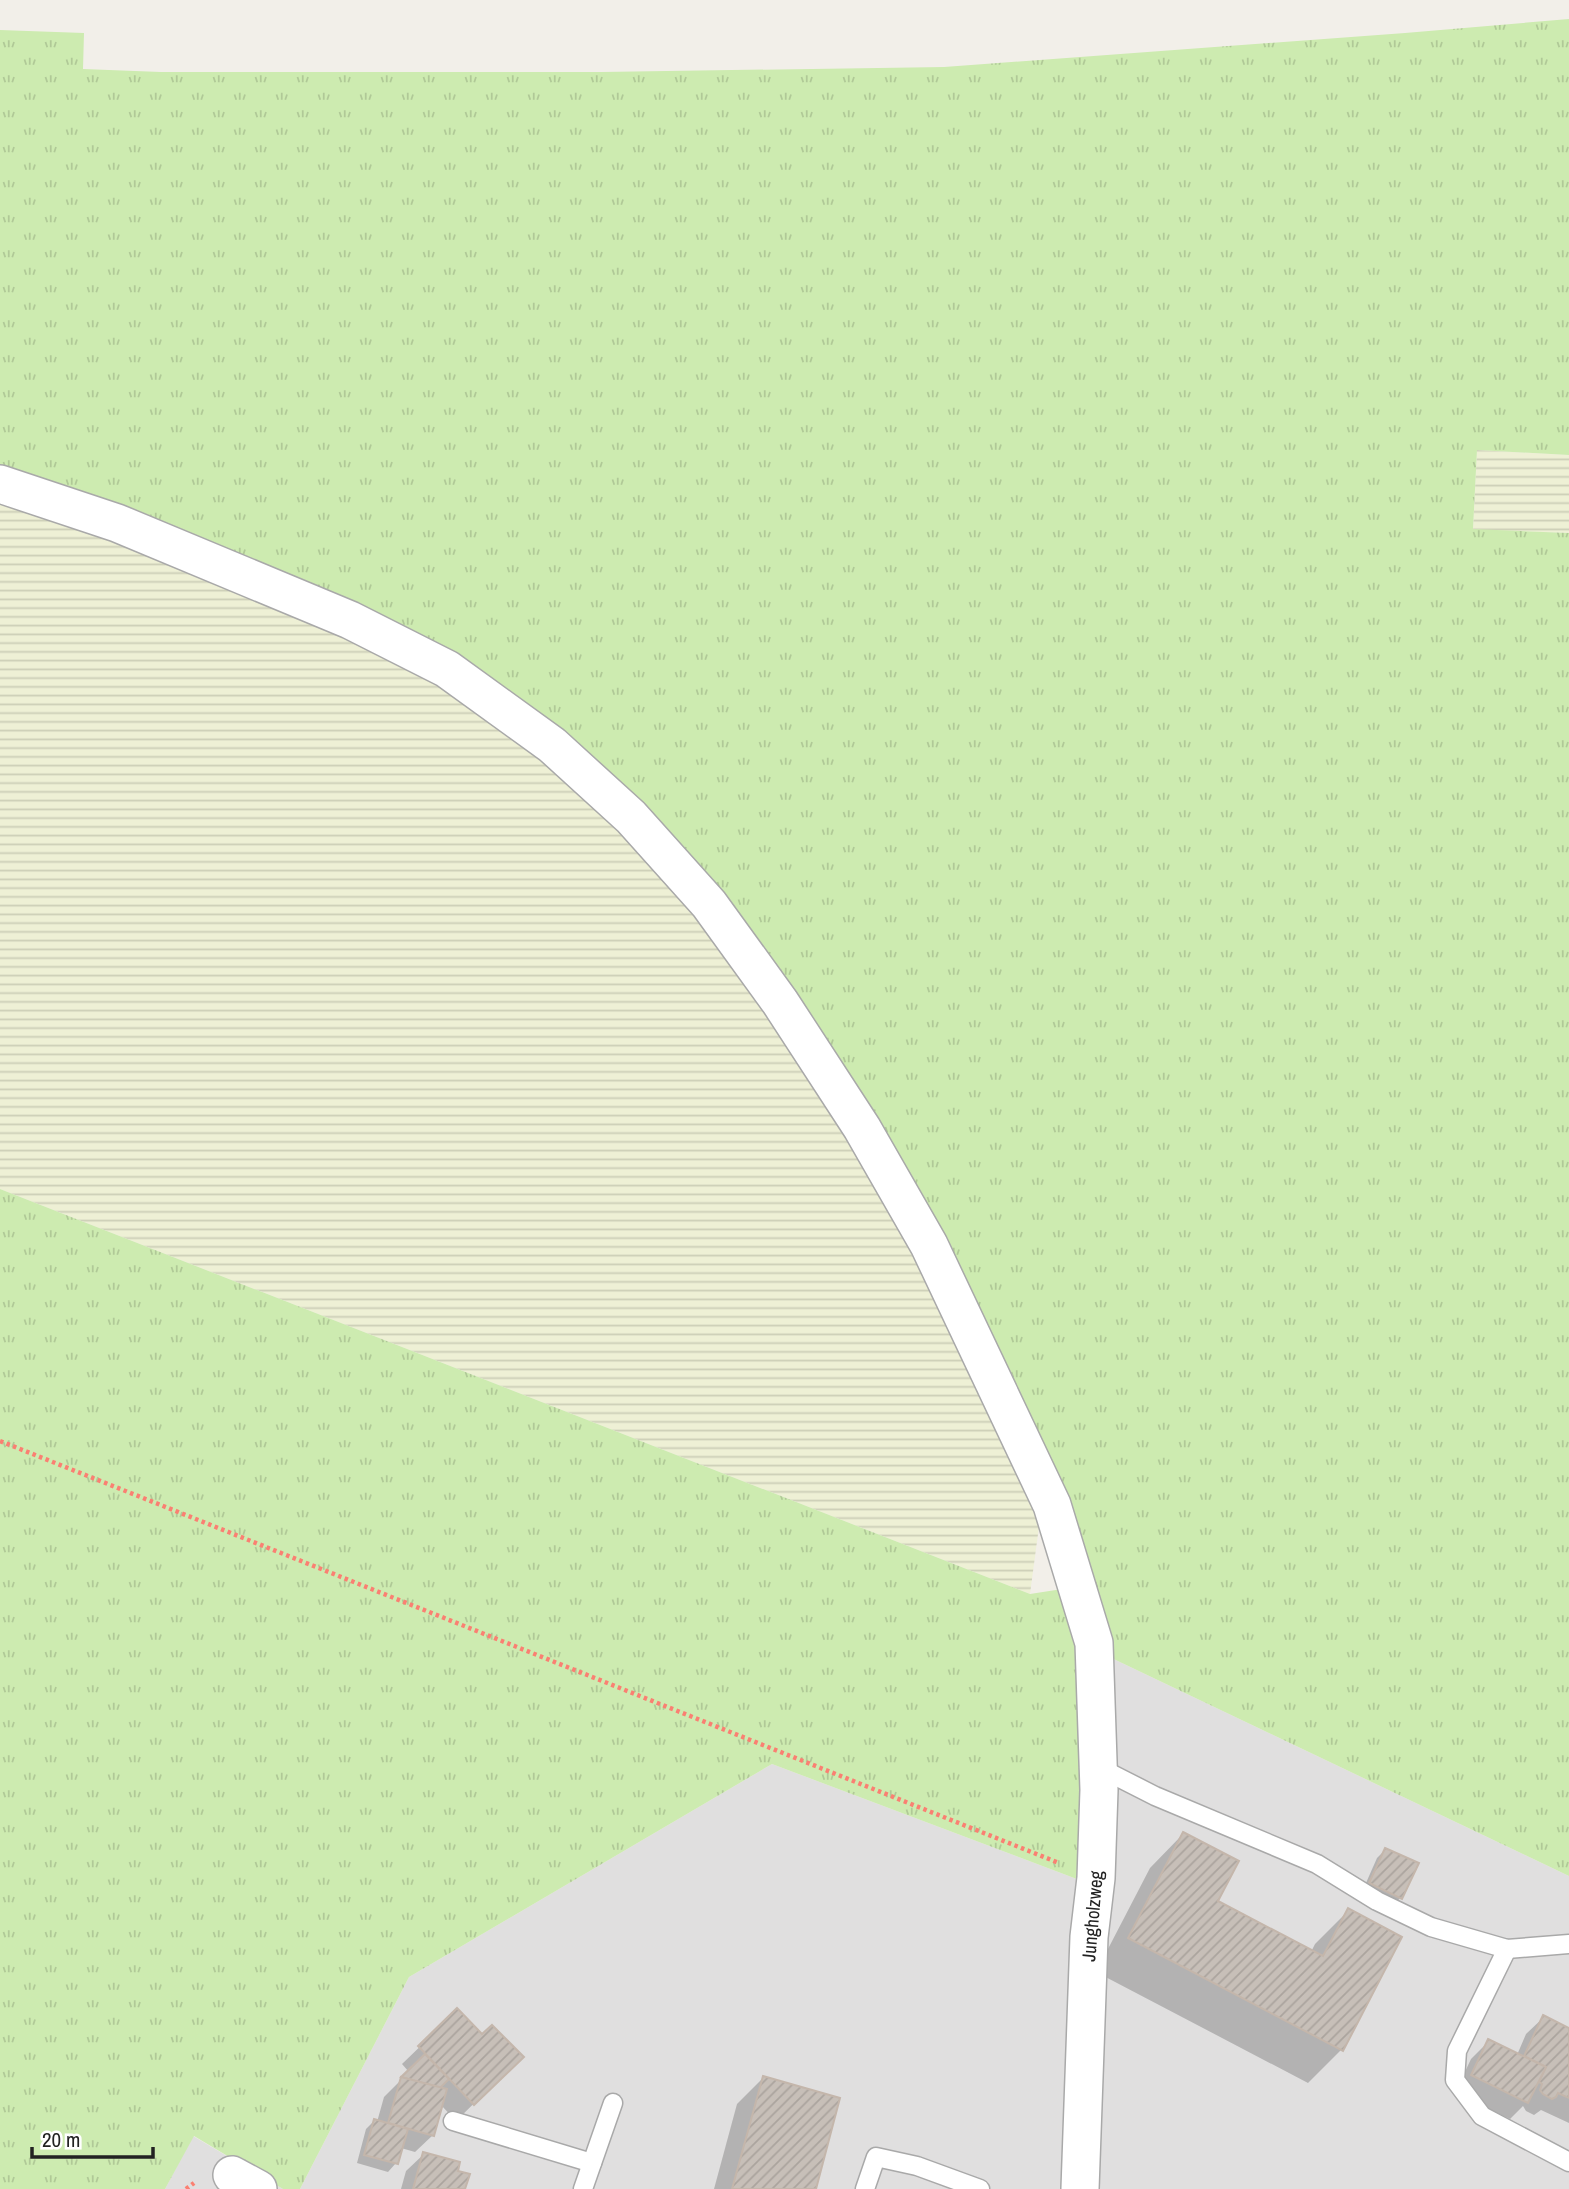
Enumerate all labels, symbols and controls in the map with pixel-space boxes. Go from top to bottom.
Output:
street label: Jungholzweg [1075,1869,1109,1962]
scale bar [32,2116,152,2160]
text: 20 m [42,2125,80,2154]

